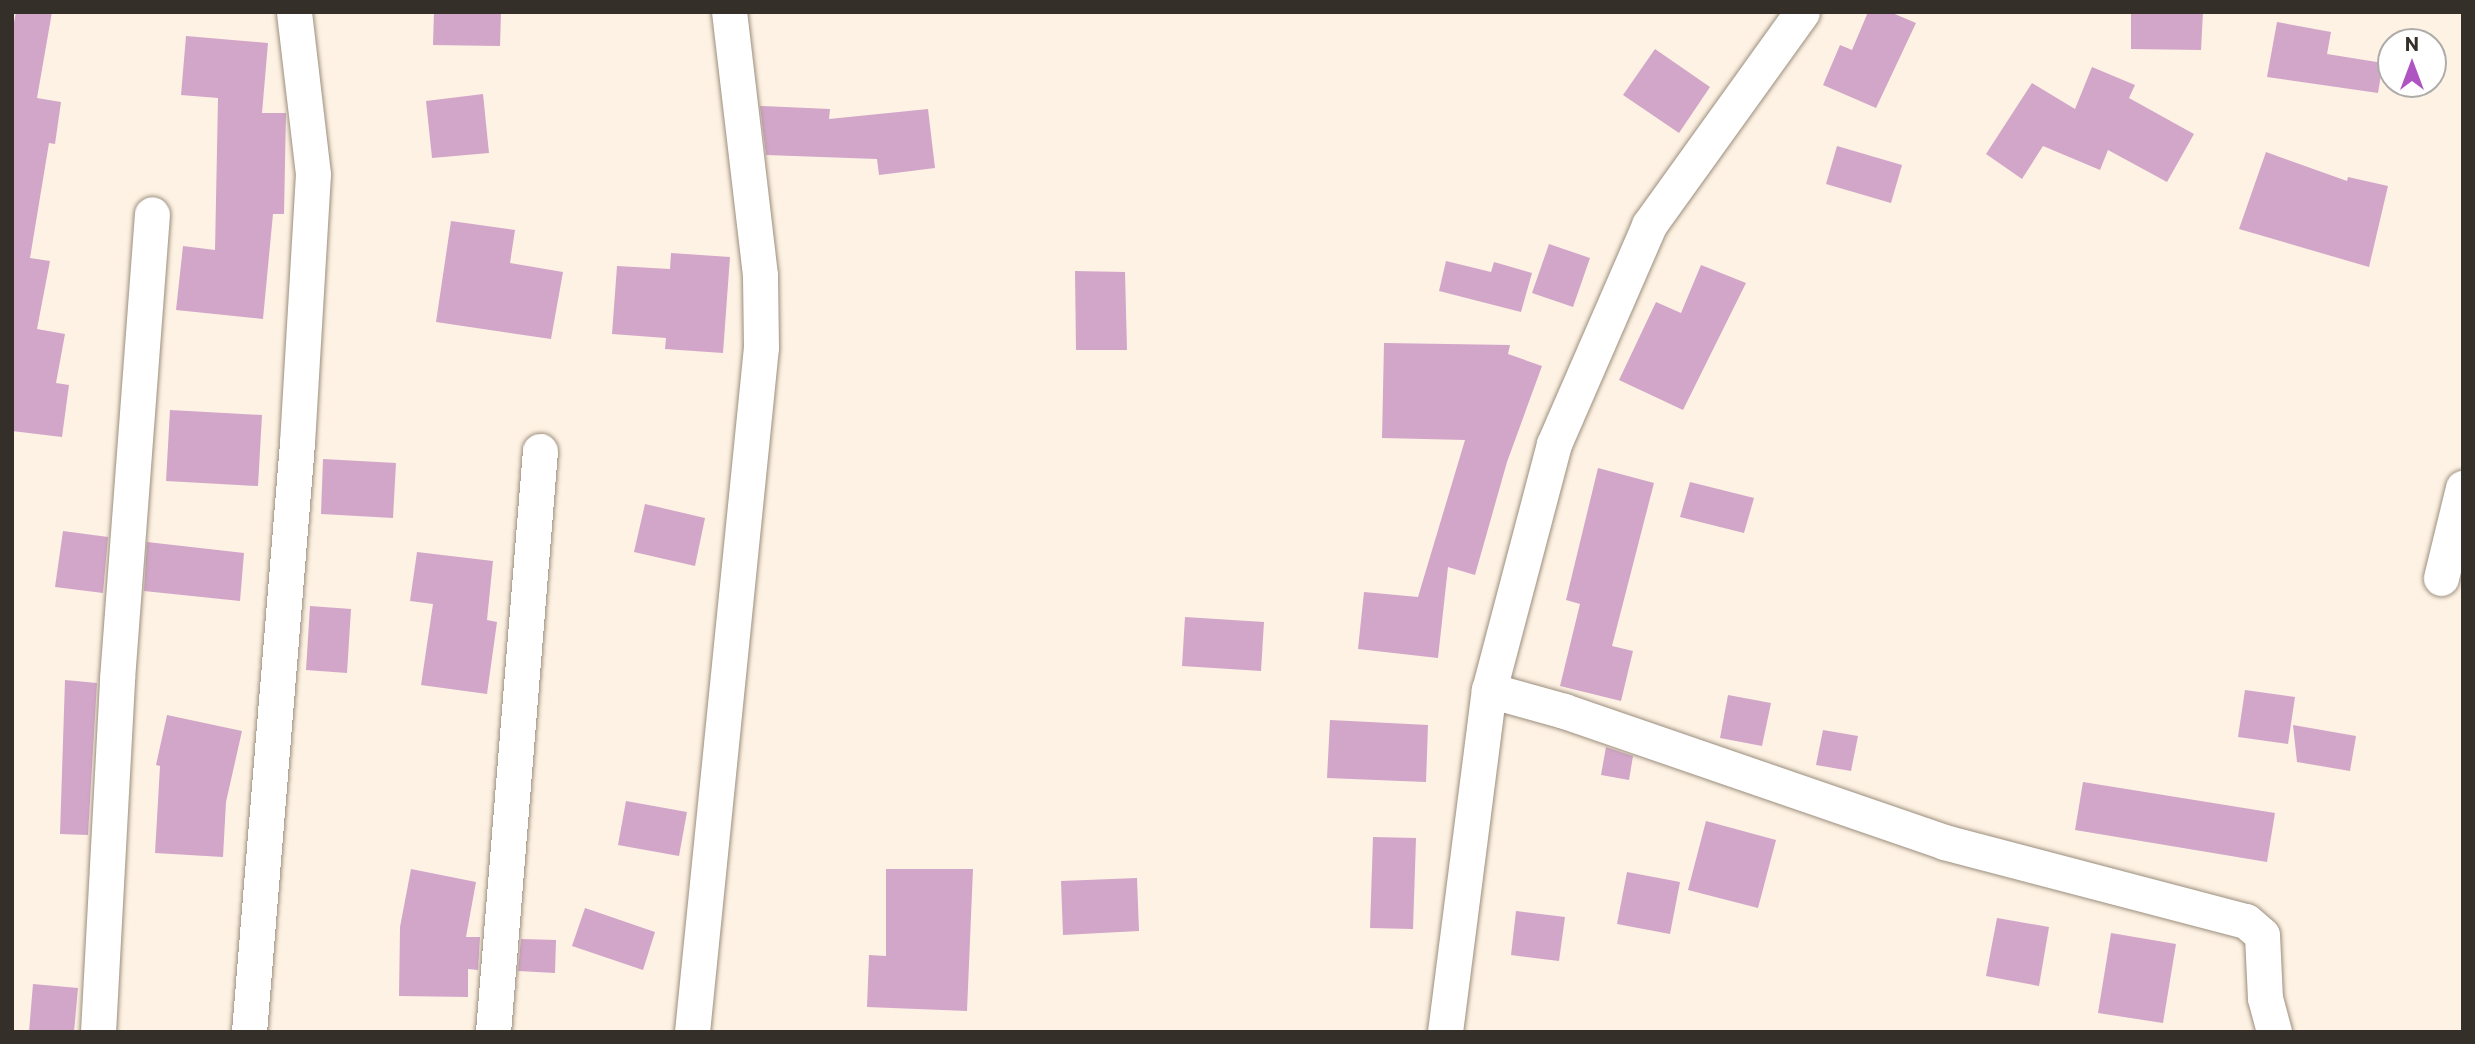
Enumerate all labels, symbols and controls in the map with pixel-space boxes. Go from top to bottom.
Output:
north arrow [2377,28,2447,98]
text: N [2405,32,2419,55]

